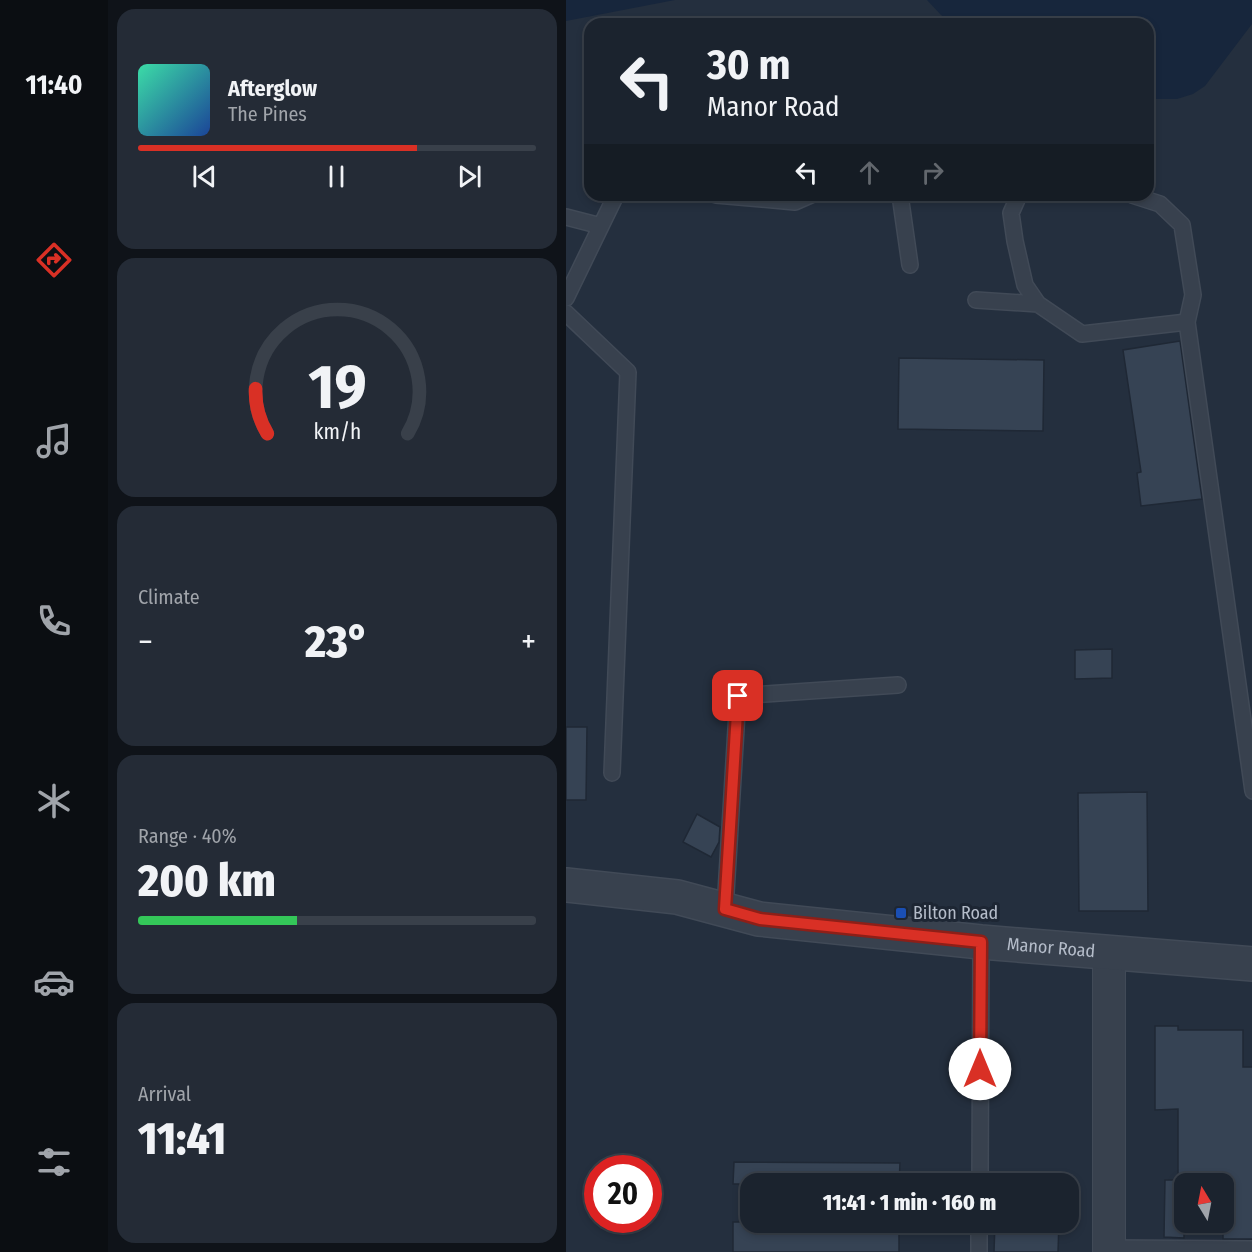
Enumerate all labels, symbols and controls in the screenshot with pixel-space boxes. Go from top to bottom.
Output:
text: 30 m [707,40,791,90]
icon: left [608,42,686,120]
text: 11:40 [25,69,83,101]
text: Afterglow [228,75,317,102]
text: Manor Road [707,91,840,123]
text: The Pines [228,102,307,126]
icon: left [790,156,823,189]
icon: ahead [853,156,886,189]
icon: right [916,156,949,189]
icon: previous [188,160,221,193]
icon: pause [320,160,353,193]
icon: next [453,160,486,193]
icon: directions [33,239,75,281]
text: 19 [308,351,366,426]
icon: music [33,420,75,462]
text: km/h [313,420,361,446]
text: Climate [138,585,200,609]
icon: phone [33,600,75,642]
text: 23° [305,615,369,669]
text: − [138,622,153,662]
text: + [521,622,536,662]
pin [712,670,763,721]
icon: arrive [721,679,754,712]
icon: climate [33,780,75,822]
text: Range · 40% [138,824,237,848]
text: 200 km [138,854,276,908]
place label: Bilton Road [913,902,998,924]
marker: Bilton Road [894,906,908,920]
street label: Manor Road [1006,933,1096,962]
icon: car [33,961,75,1003]
position arrow [948,1037,1012,1101]
text: Arrival [138,1082,191,1106]
text: 11:41 [138,1112,226,1166]
icon: filters [33,1141,75,1183]
speed limit sign: 20 [584,1155,662,1233]
north arrow [1174,1173,1234,1233]
map controls [1174,1173,1234,1233]
text: 11:41 · 1 min · 160 m [823,1189,996,1216]

